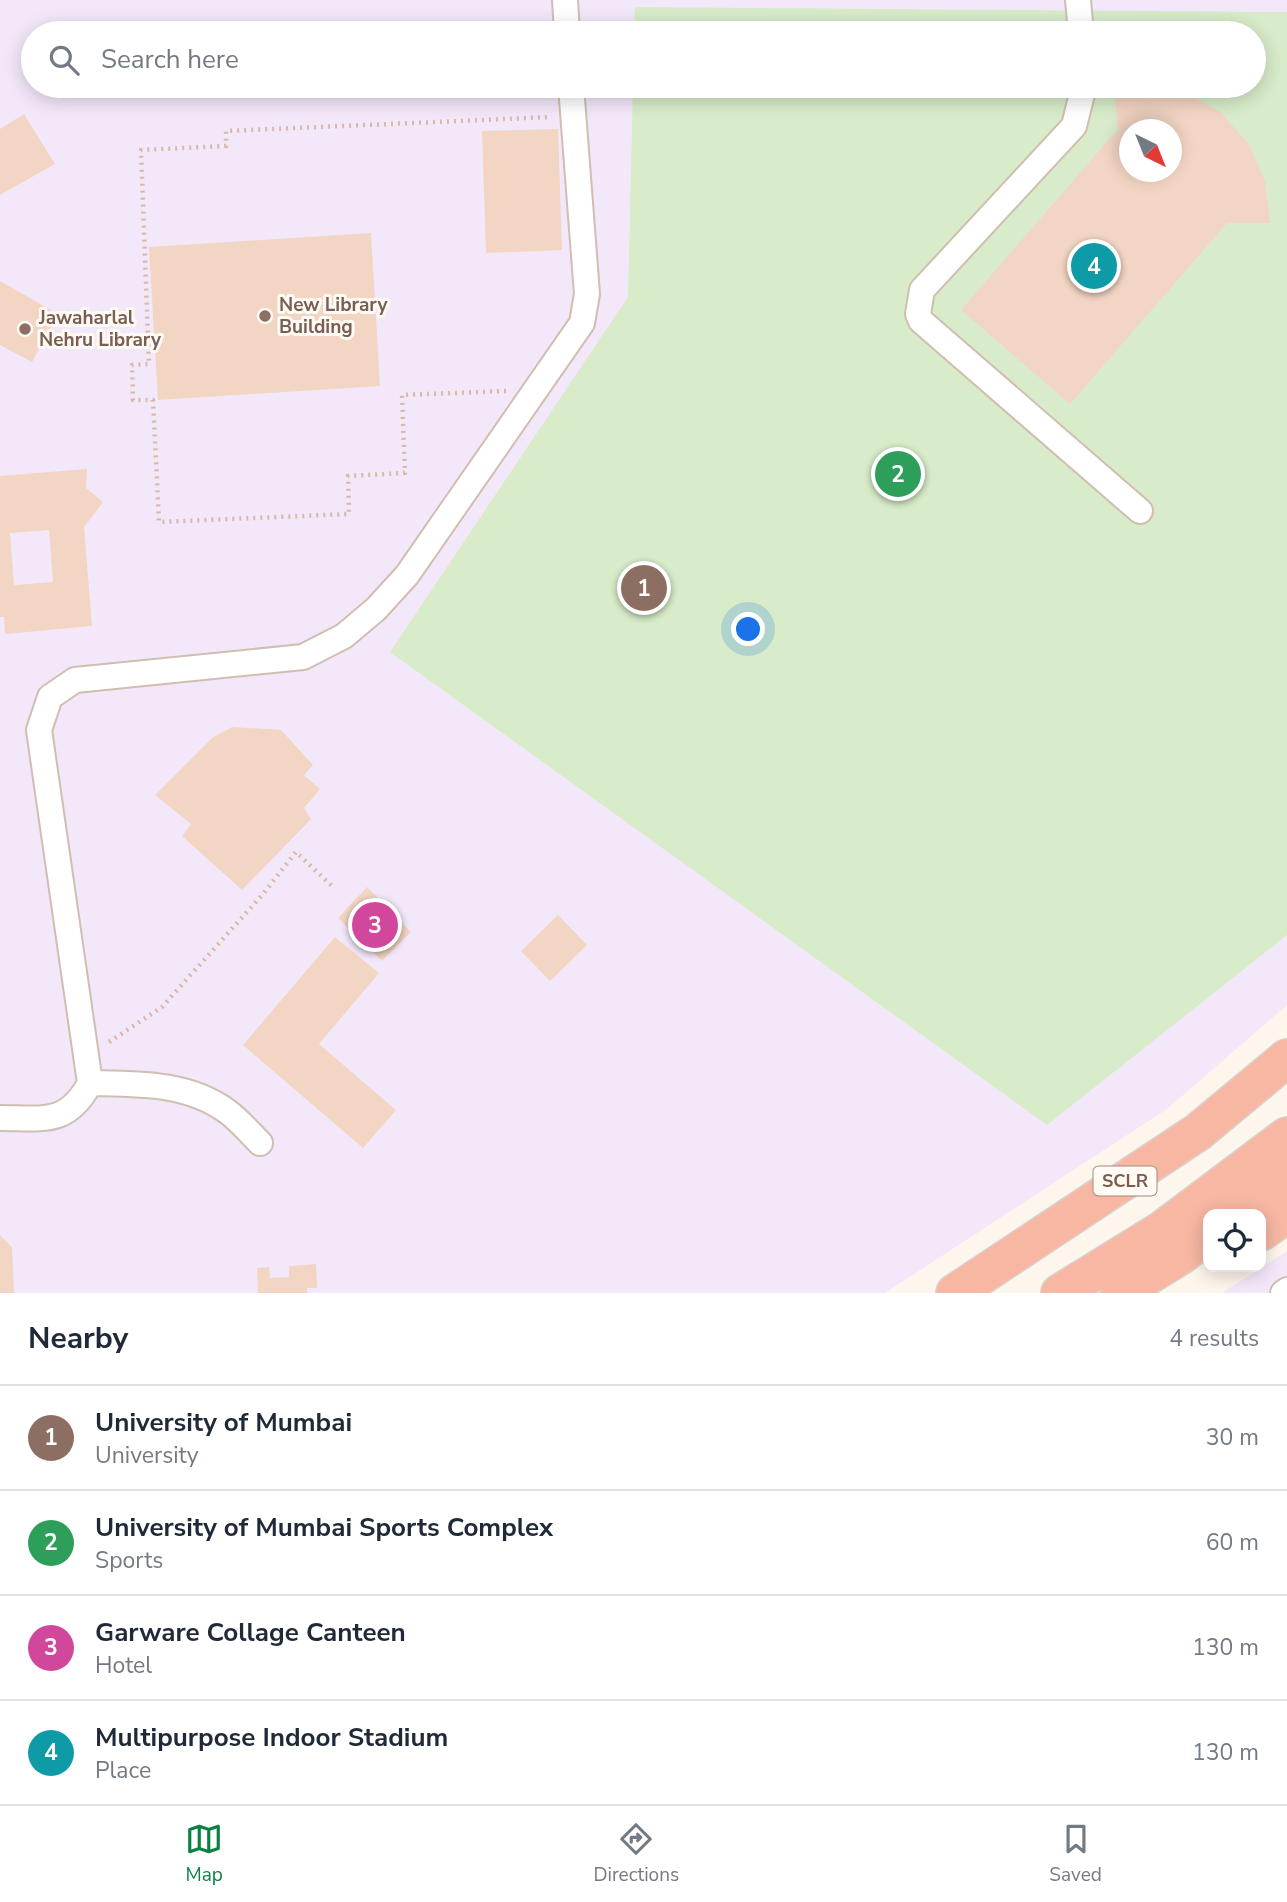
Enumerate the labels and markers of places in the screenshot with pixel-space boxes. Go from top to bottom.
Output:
pin: 4 [1071,240,1117,292]
place label: New Library Building [279,292,388,340]
place label: Jawaharlal Nehru Library [38,305,162,353]
marker: New Library Building [257,308,273,324]
marker: Jawaharlal Nehru Library [17,321,33,337]
pin: 2 [875,448,921,500]
pin: 1 [621,562,667,614]
pin: 3 [352,899,398,951]

